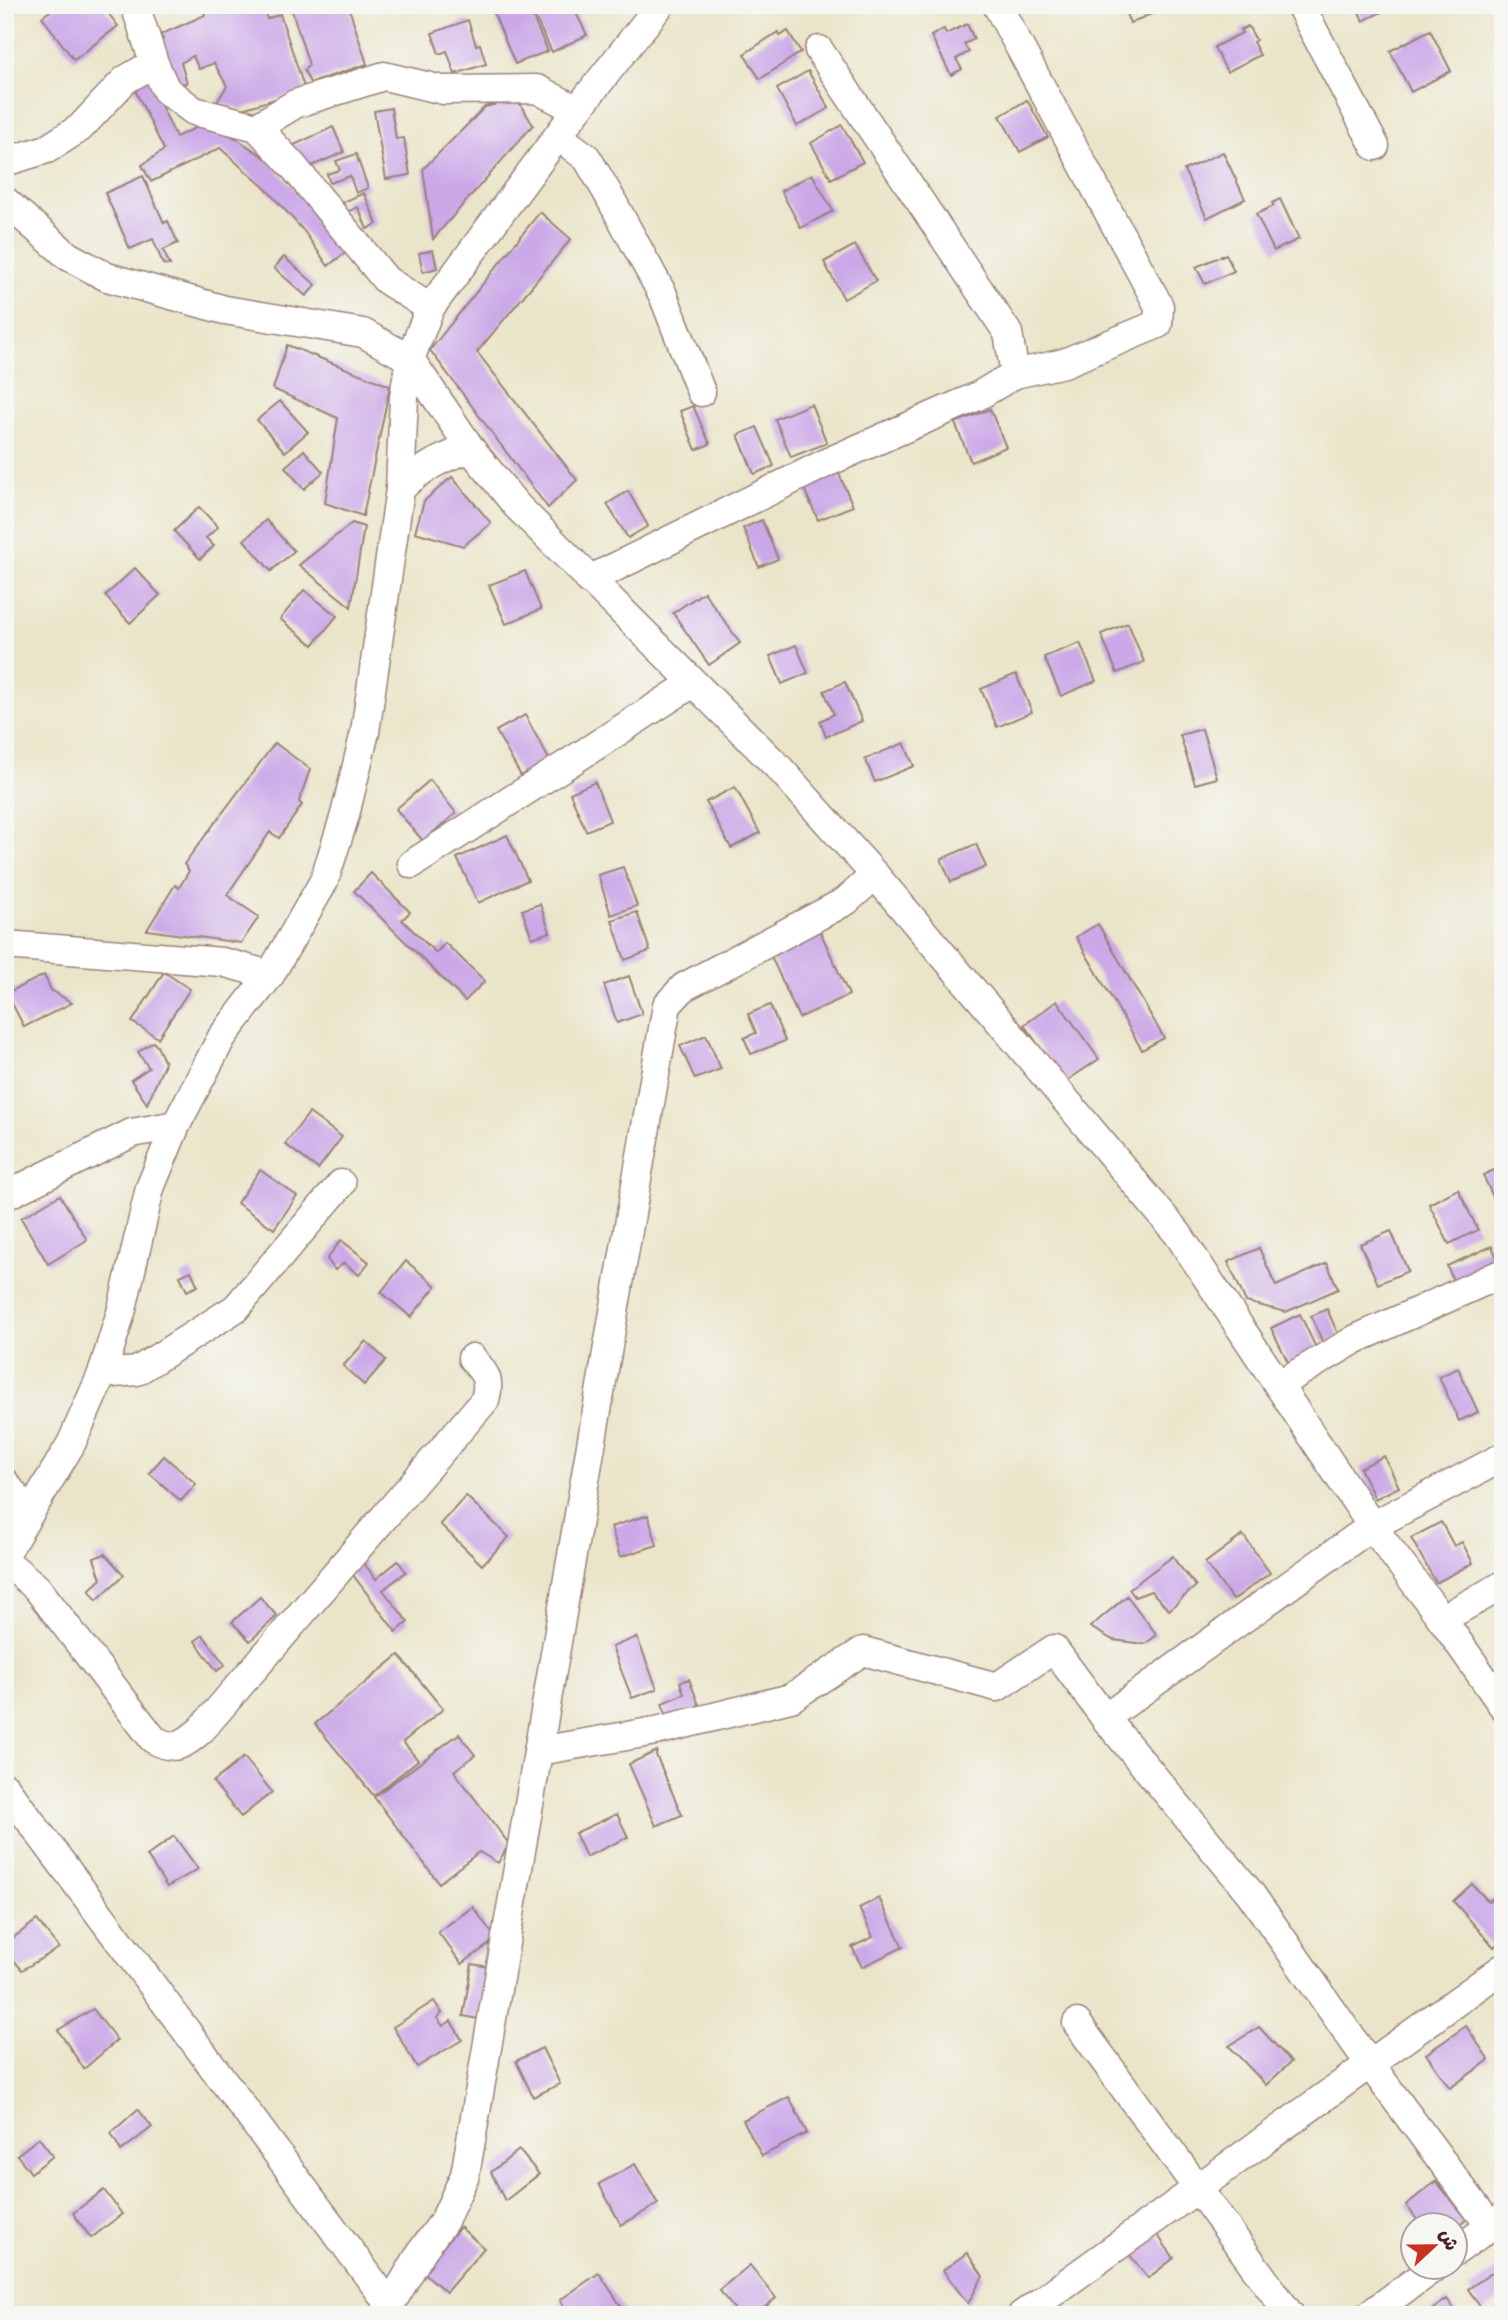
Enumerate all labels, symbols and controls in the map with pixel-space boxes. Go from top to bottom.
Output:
north arrow [1400,2212,1470,2282]
text: ش [1435,2226,1463,2254]

